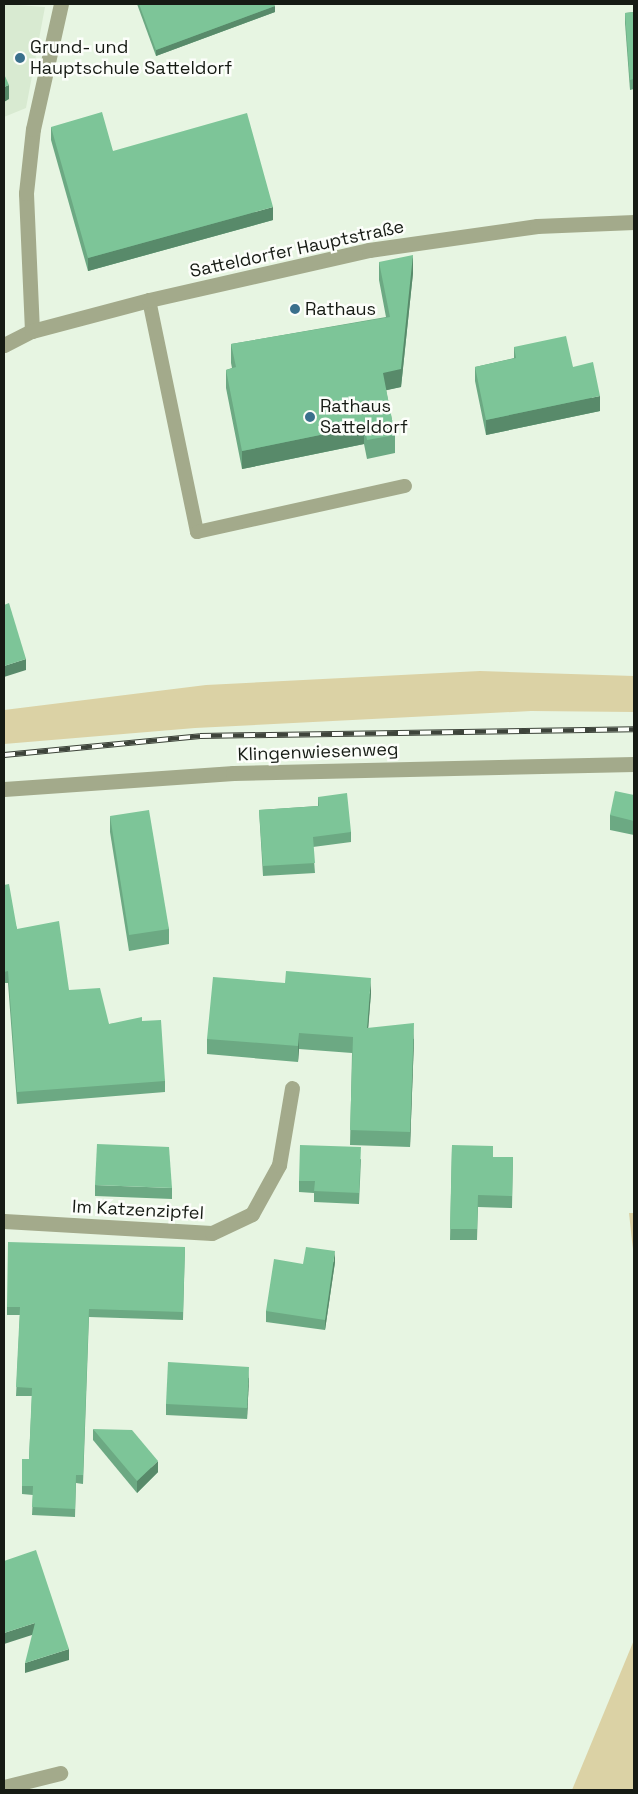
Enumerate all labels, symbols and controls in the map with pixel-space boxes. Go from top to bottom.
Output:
place label: Grund- und Hauptschule Satteldorf [30,37,232,80]
marker: Grund- und Hauptschule Satteldorf [14,52,26,64]
street label: Satteldorfer Hauptstraße [188,216,406,282]
place label: Rathaus [305,298,376,320]
marker: Rathaus [289,303,301,315]
place label: Rathaus Satteldorf [320,396,408,438]
marker: Rathaus Satteldorf [304,411,316,423]
street label: Klingenwiesenweg [237,738,399,766]
street label: Im Katzenzipfel [72,1196,204,1224]

